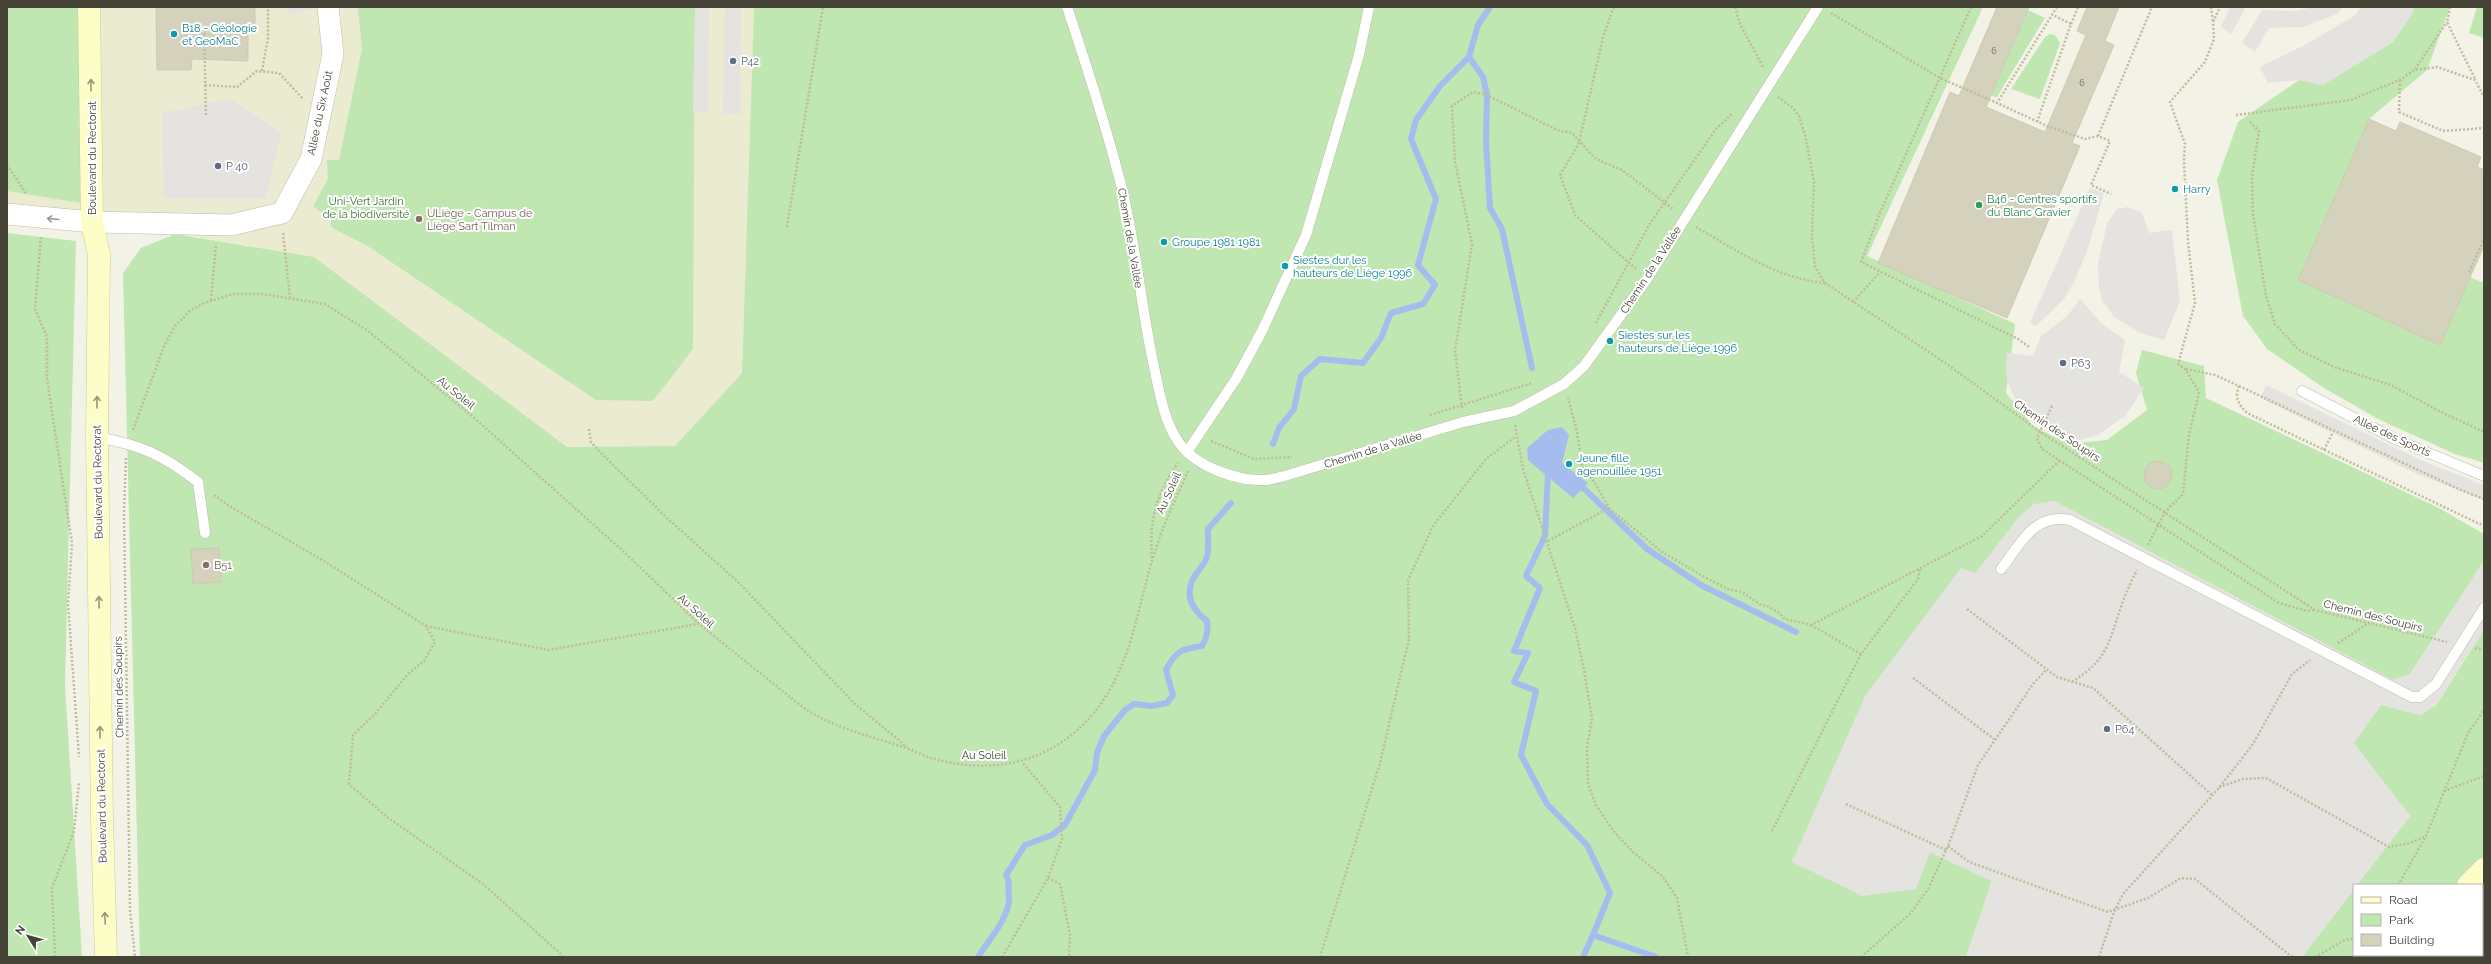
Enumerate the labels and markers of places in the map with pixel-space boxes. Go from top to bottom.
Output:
place label: B18 - Géologie et GeoMaC [182,22,257,48]
marker: B18 - Géologie et GeoMaC [169,29,179,39]
place label: P42 [741,55,759,68]
marker: P42 [728,56,738,66]
place label: P 40 [226,160,248,173]
marker: P 40 [213,161,223,171]
place label: Harry [2183,183,2211,196]
marker: Harry [2170,184,2180,194]
place label: B46 - Centres sportifs du Blanc Gravier [1987,193,2097,219]
marker: B46 - Centres sportifs du Blanc Gravier [1974,200,1984,210]
place label: ULiège - Campus de Liège Sart Tilman [427,207,533,233]
marker: ULiège - Campus de Liège Sart Tilman [414,214,424,224]
place label: Groupe 1981 1981 [1172,236,1261,249]
marker: Groupe 1981 1981 [1159,237,1169,247]
place label: Siestes dur les hauteurs de Liège 1996 [1293,254,1413,280]
marker: Siestes dur les hauteurs de Liège 1996 [1280,261,1290,271]
place label: Siestes sur les hauteurs de Liège 1996 [1618,329,1738,355]
marker: Siestes sur les hauteurs de Liège 1996 [1605,336,1615,346]
place label: P63 [2071,357,2090,370]
marker: P63 [2058,358,2068,368]
place label: Jeune fille agenouillée 1951 [1577,452,1662,478]
marker: Jeune fille agenouillée 1951 [1564,459,1574,469]
place label: B51 [214,559,232,572]
marker: B51 [201,560,211,570]
place label: P64 [2115,723,2134,736]
marker: P64 [2102,724,2112,734]

